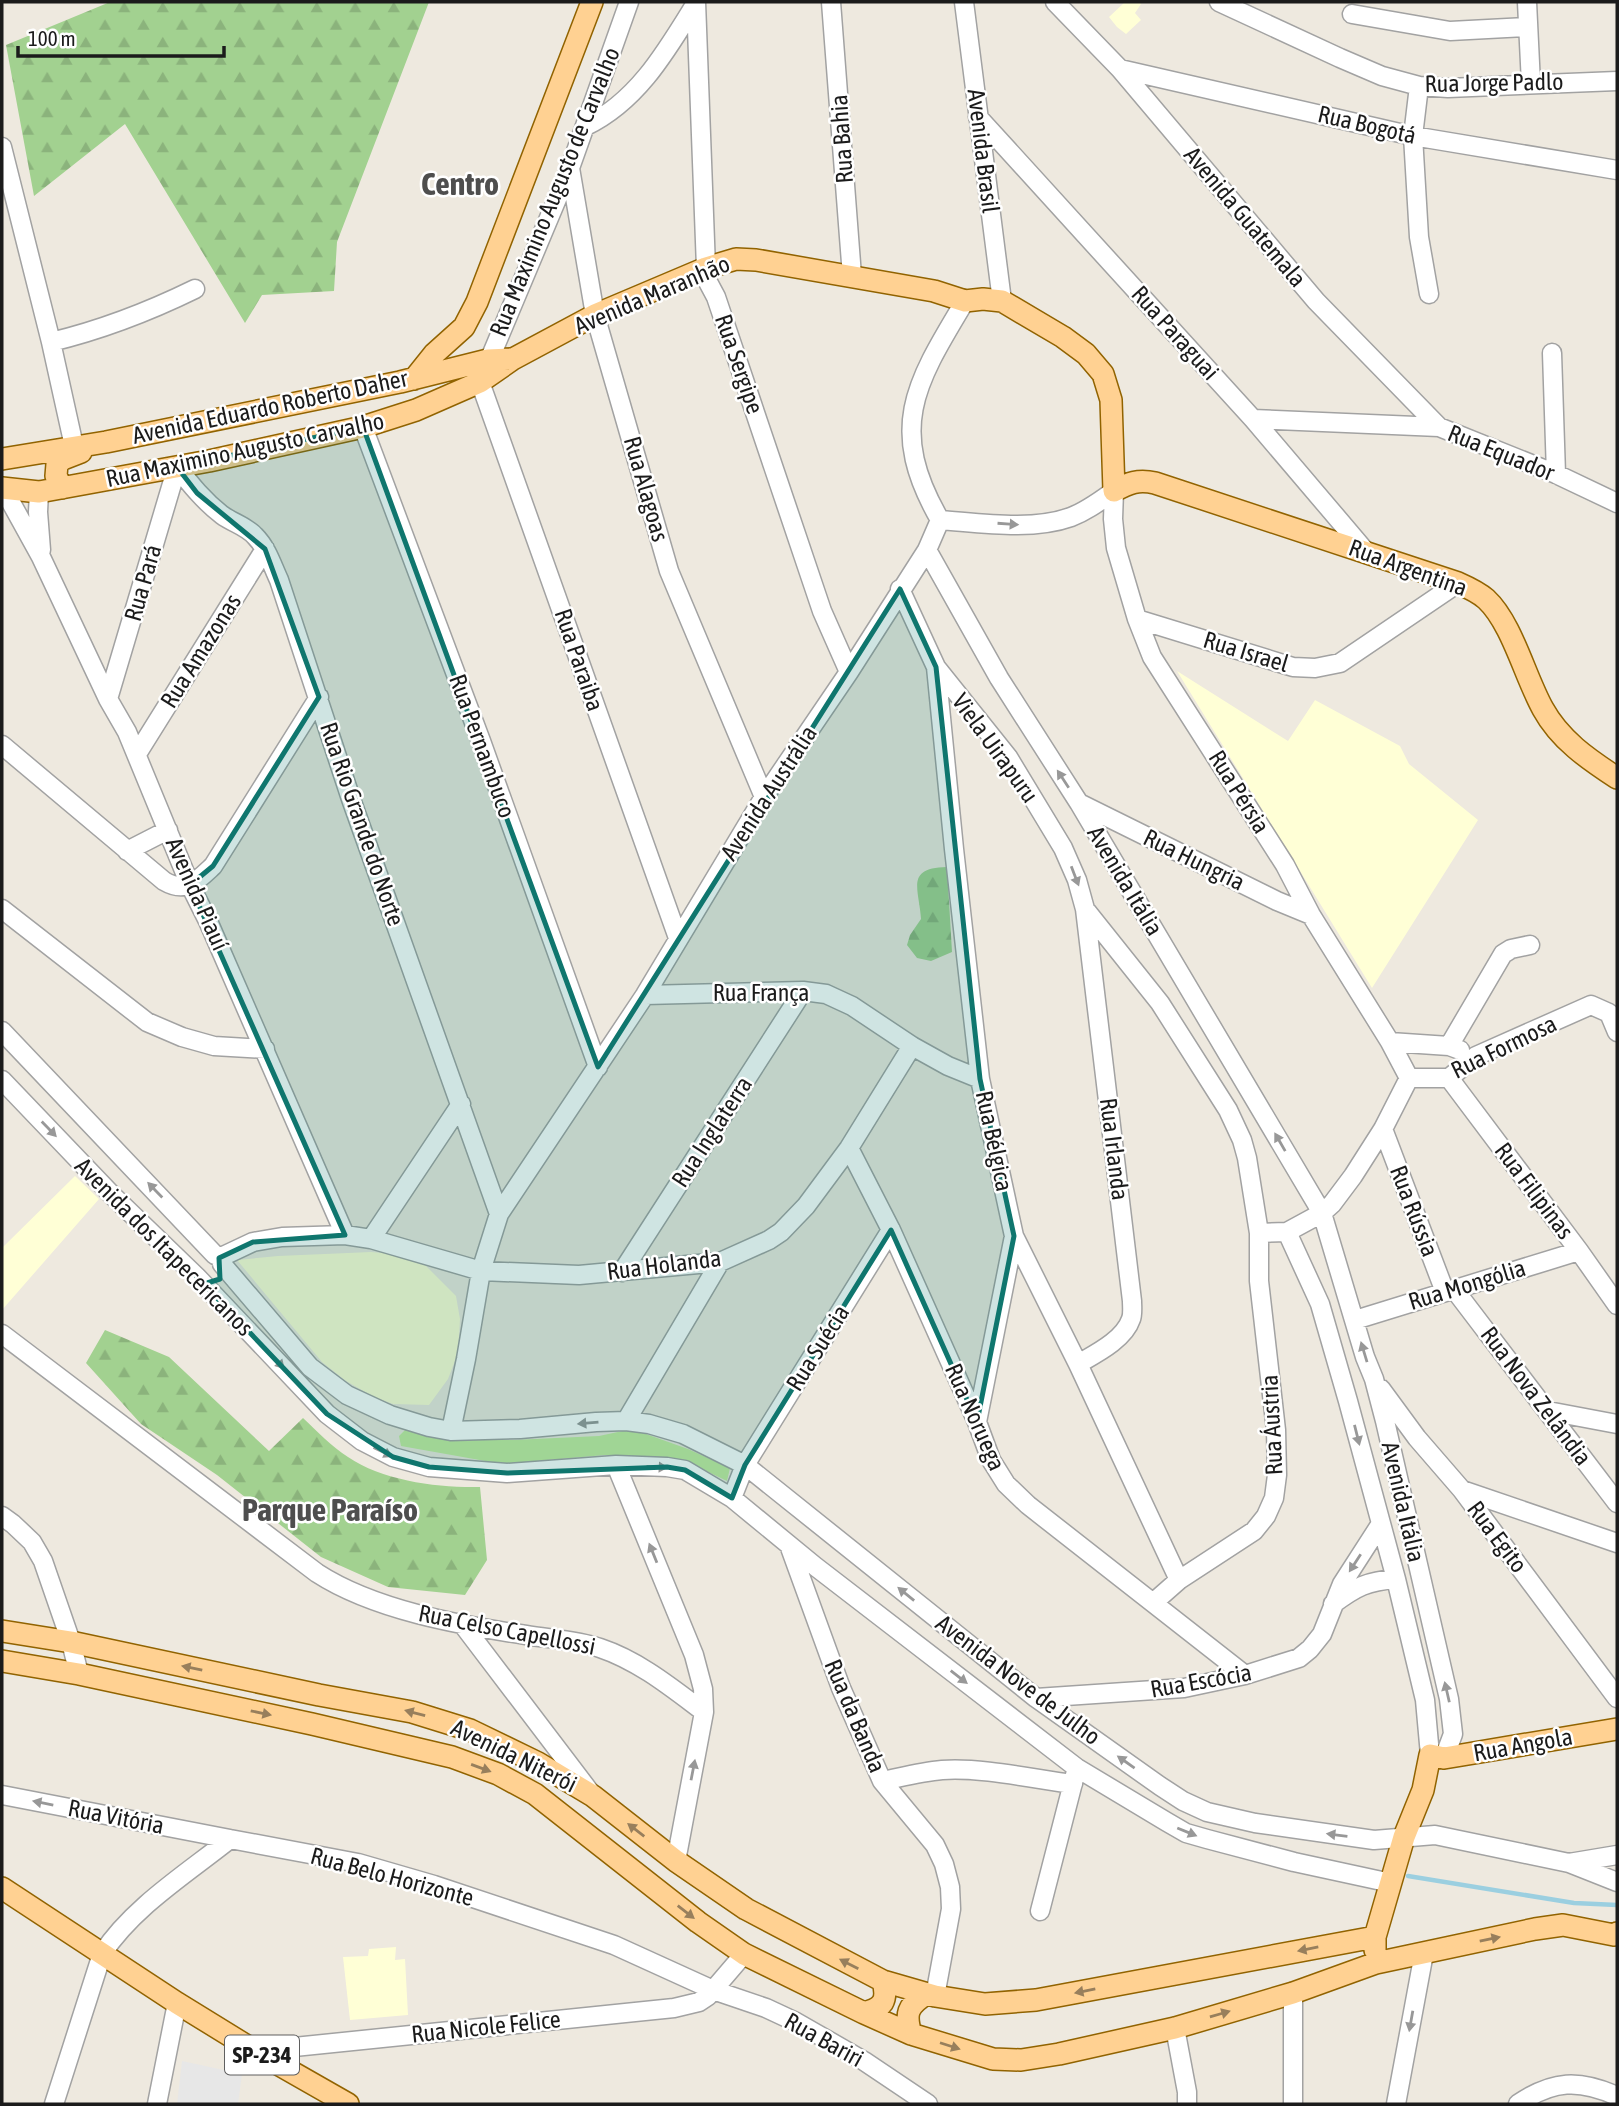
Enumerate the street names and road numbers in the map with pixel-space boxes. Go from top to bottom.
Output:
street label: Rua Maximino Augusto de Carvalho [484,43,625,340]
street label: Rua Jorge Padlo [1424,68,1564,97]
street label: Avenida Brasil [962,87,1005,215]
street label: Rua Bahia [825,94,858,184]
street label: Rua Bogotá [1315,100,1419,149]
street label: Avenida Guatemala [1179,141,1312,292]
street label: Avenida Maranhão [570,250,733,339]
street label: Rua Paraguai [1126,280,1224,385]
street label: Rua Sergipe [710,311,769,417]
street label: Avenida Eduardo Roberto Daher [130,364,411,449]
street label: Rua Maximino Augusto Carvalho [103,407,386,492]
street label: Rua Equador [1444,419,1559,486]
street label: Rua Alagoas [619,433,674,545]
street label: Rua Argentina [1345,534,1471,601]
street label: Rua Pará [119,542,166,624]
street label: Rua Amazonas [155,589,246,713]
street label: Rua Paraiba [549,605,610,714]
street label: Rua Israel [1200,626,1293,677]
street label: Rua Pernambuco [444,670,521,821]
street label: Viela Uirapuru [947,688,1044,807]
street label: Rua Rio Grande do Norte [315,718,410,929]
street label: Avenida Austrália [715,720,822,865]
street label: Rua Pérsia [1203,745,1275,838]
street label: Avenida Itália [1082,821,1169,940]
street label: Rua Hungria [1139,823,1249,896]
street label: Avenida Piauí [161,833,234,954]
street label: Rua França [713,979,809,1006]
street label: Rua Formosa [1447,1009,1561,1084]
street label: Rua Inglaterra [666,1072,757,1192]
street label: Rua Bélgica [971,1088,1018,1194]
street label: Rua Irlanda [1095,1096,1134,1202]
street label: Rua Filipinas [1490,1137,1579,1244]
street label: Avenida dos Itapecericanos [70,1152,259,1341]
street label: Rua Rússia [1385,1162,1444,1260]
street label: Rua Holanda [605,1244,723,1285]
street label: Rua Mongólia [1405,1254,1529,1315]
street label: Rua Suécia [781,1300,854,1396]
street label: Rua Nova Zelândia [1476,1321,1597,1470]
street label: Rua Noruega [940,1359,1011,1474]
street label: Rua Áustria [1255,1374,1288,1476]
street label: Avenida Itália [1377,1439,1430,1565]
street label: Rua Egito [1462,1496,1533,1578]
street label: Rua Celso Capellossi [416,1599,598,1660]
street label: Avenida Nove de Julho [931,1609,1106,1750]
street label: Rua da Banda [819,1655,891,1777]
street label: Rua Escócia [1148,1658,1254,1703]
street label: Avenida Niterói [447,1714,581,1798]
street label: Rua Angola [1471,1723,1575,1766]
street label: Rua Vitória [66,1794,166,1839]
street label: Rua Belo Horizonte [308,1842,477,1911]
street label: Rua Nicole Felice [410,2005,562,2048]
street label: Rua Bariri [780,2007,868,2072]
road number: SP-234 [225,2036,299,2074]

